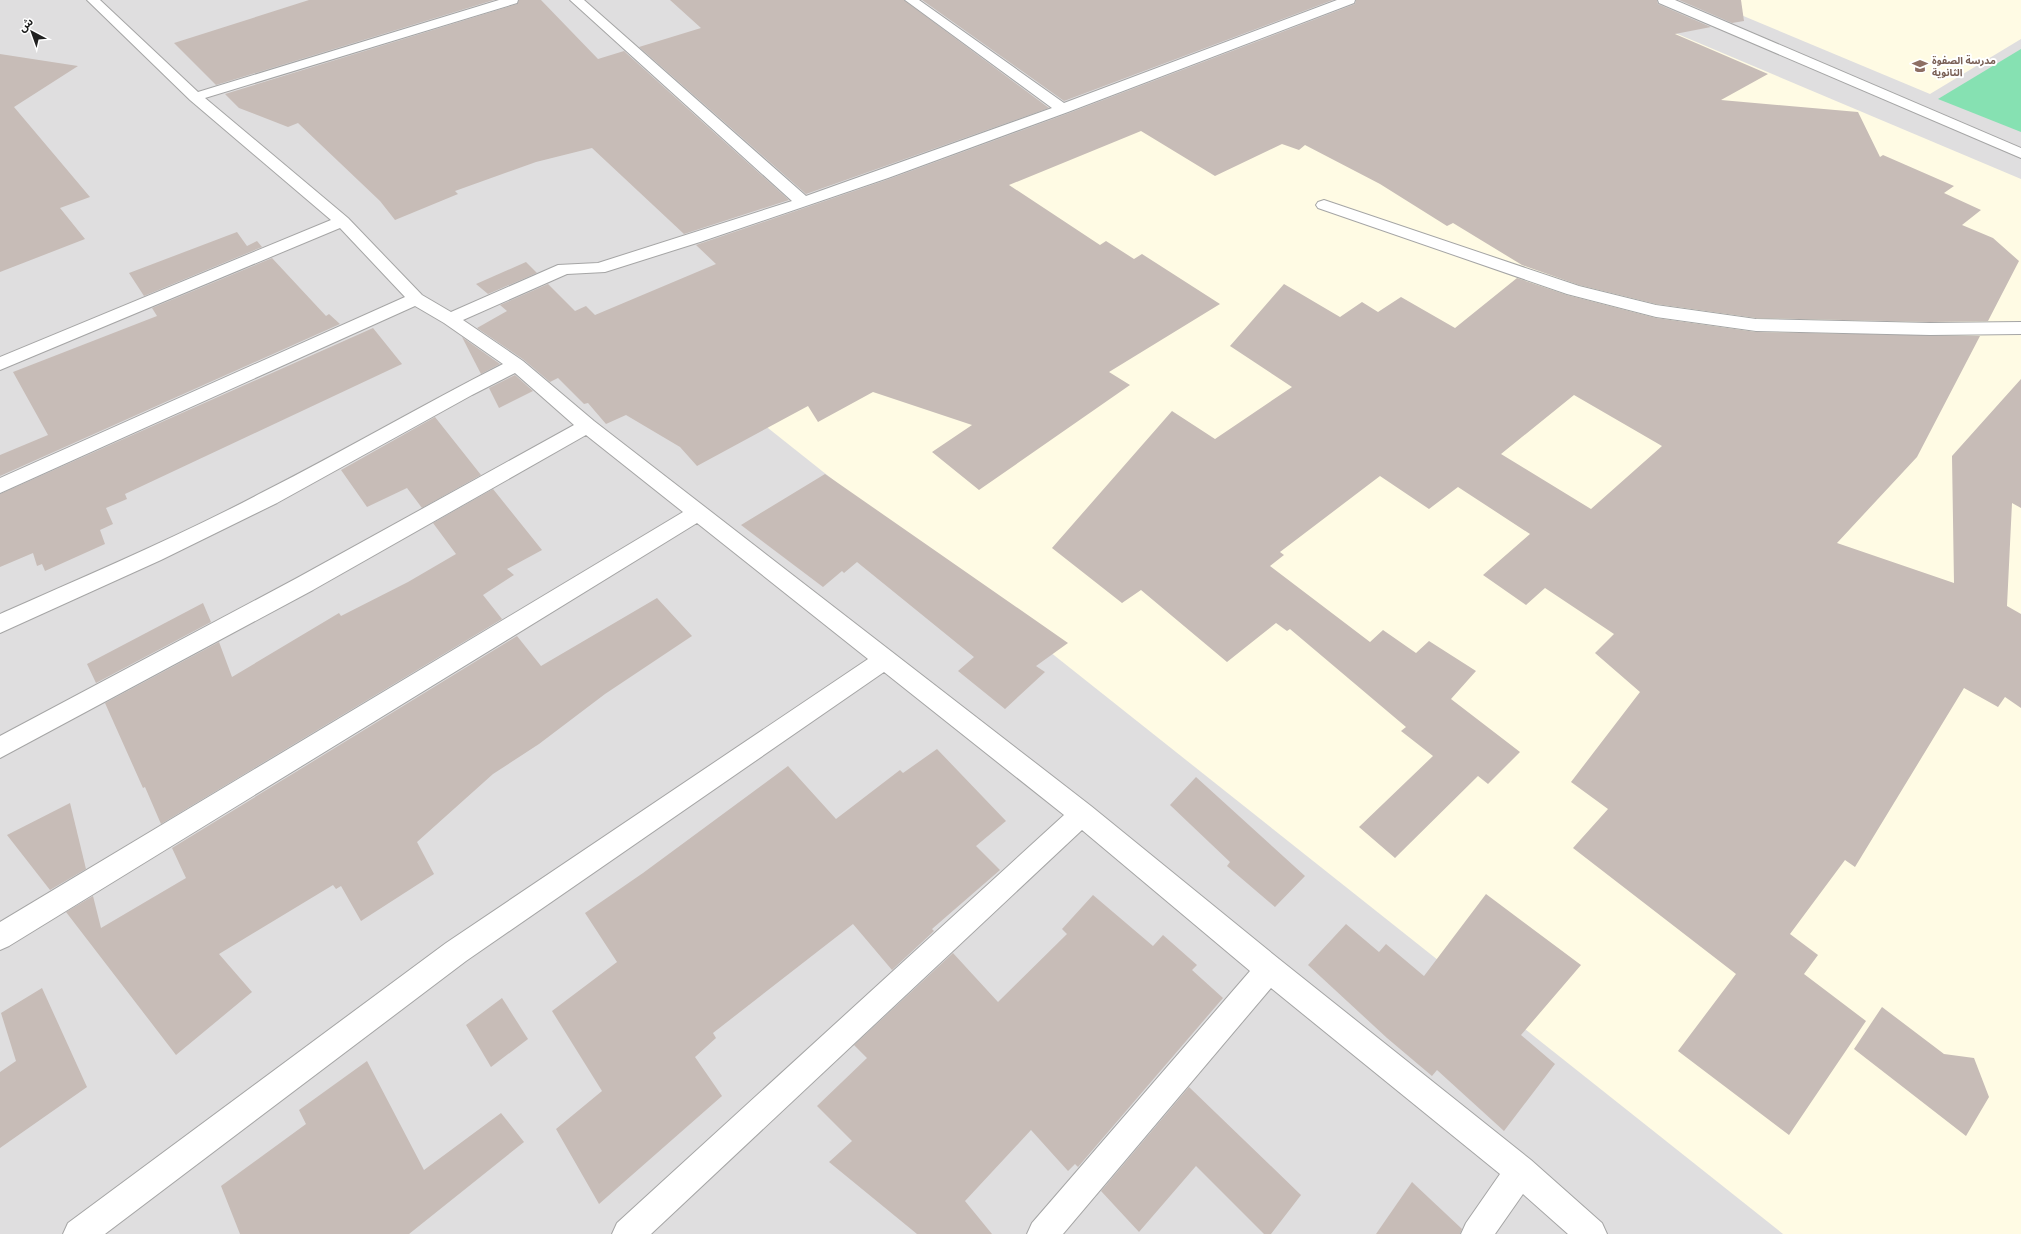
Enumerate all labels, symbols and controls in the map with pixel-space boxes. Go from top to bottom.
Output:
north arrow [12,12,52,52]
text: ش [15,14,36,35]
place label: مدرسة الصفوة الثانوية [1932,54,1996,79]
school or university icon: مدرسة الصفوة الثانوية [1911,57,1929,75]

